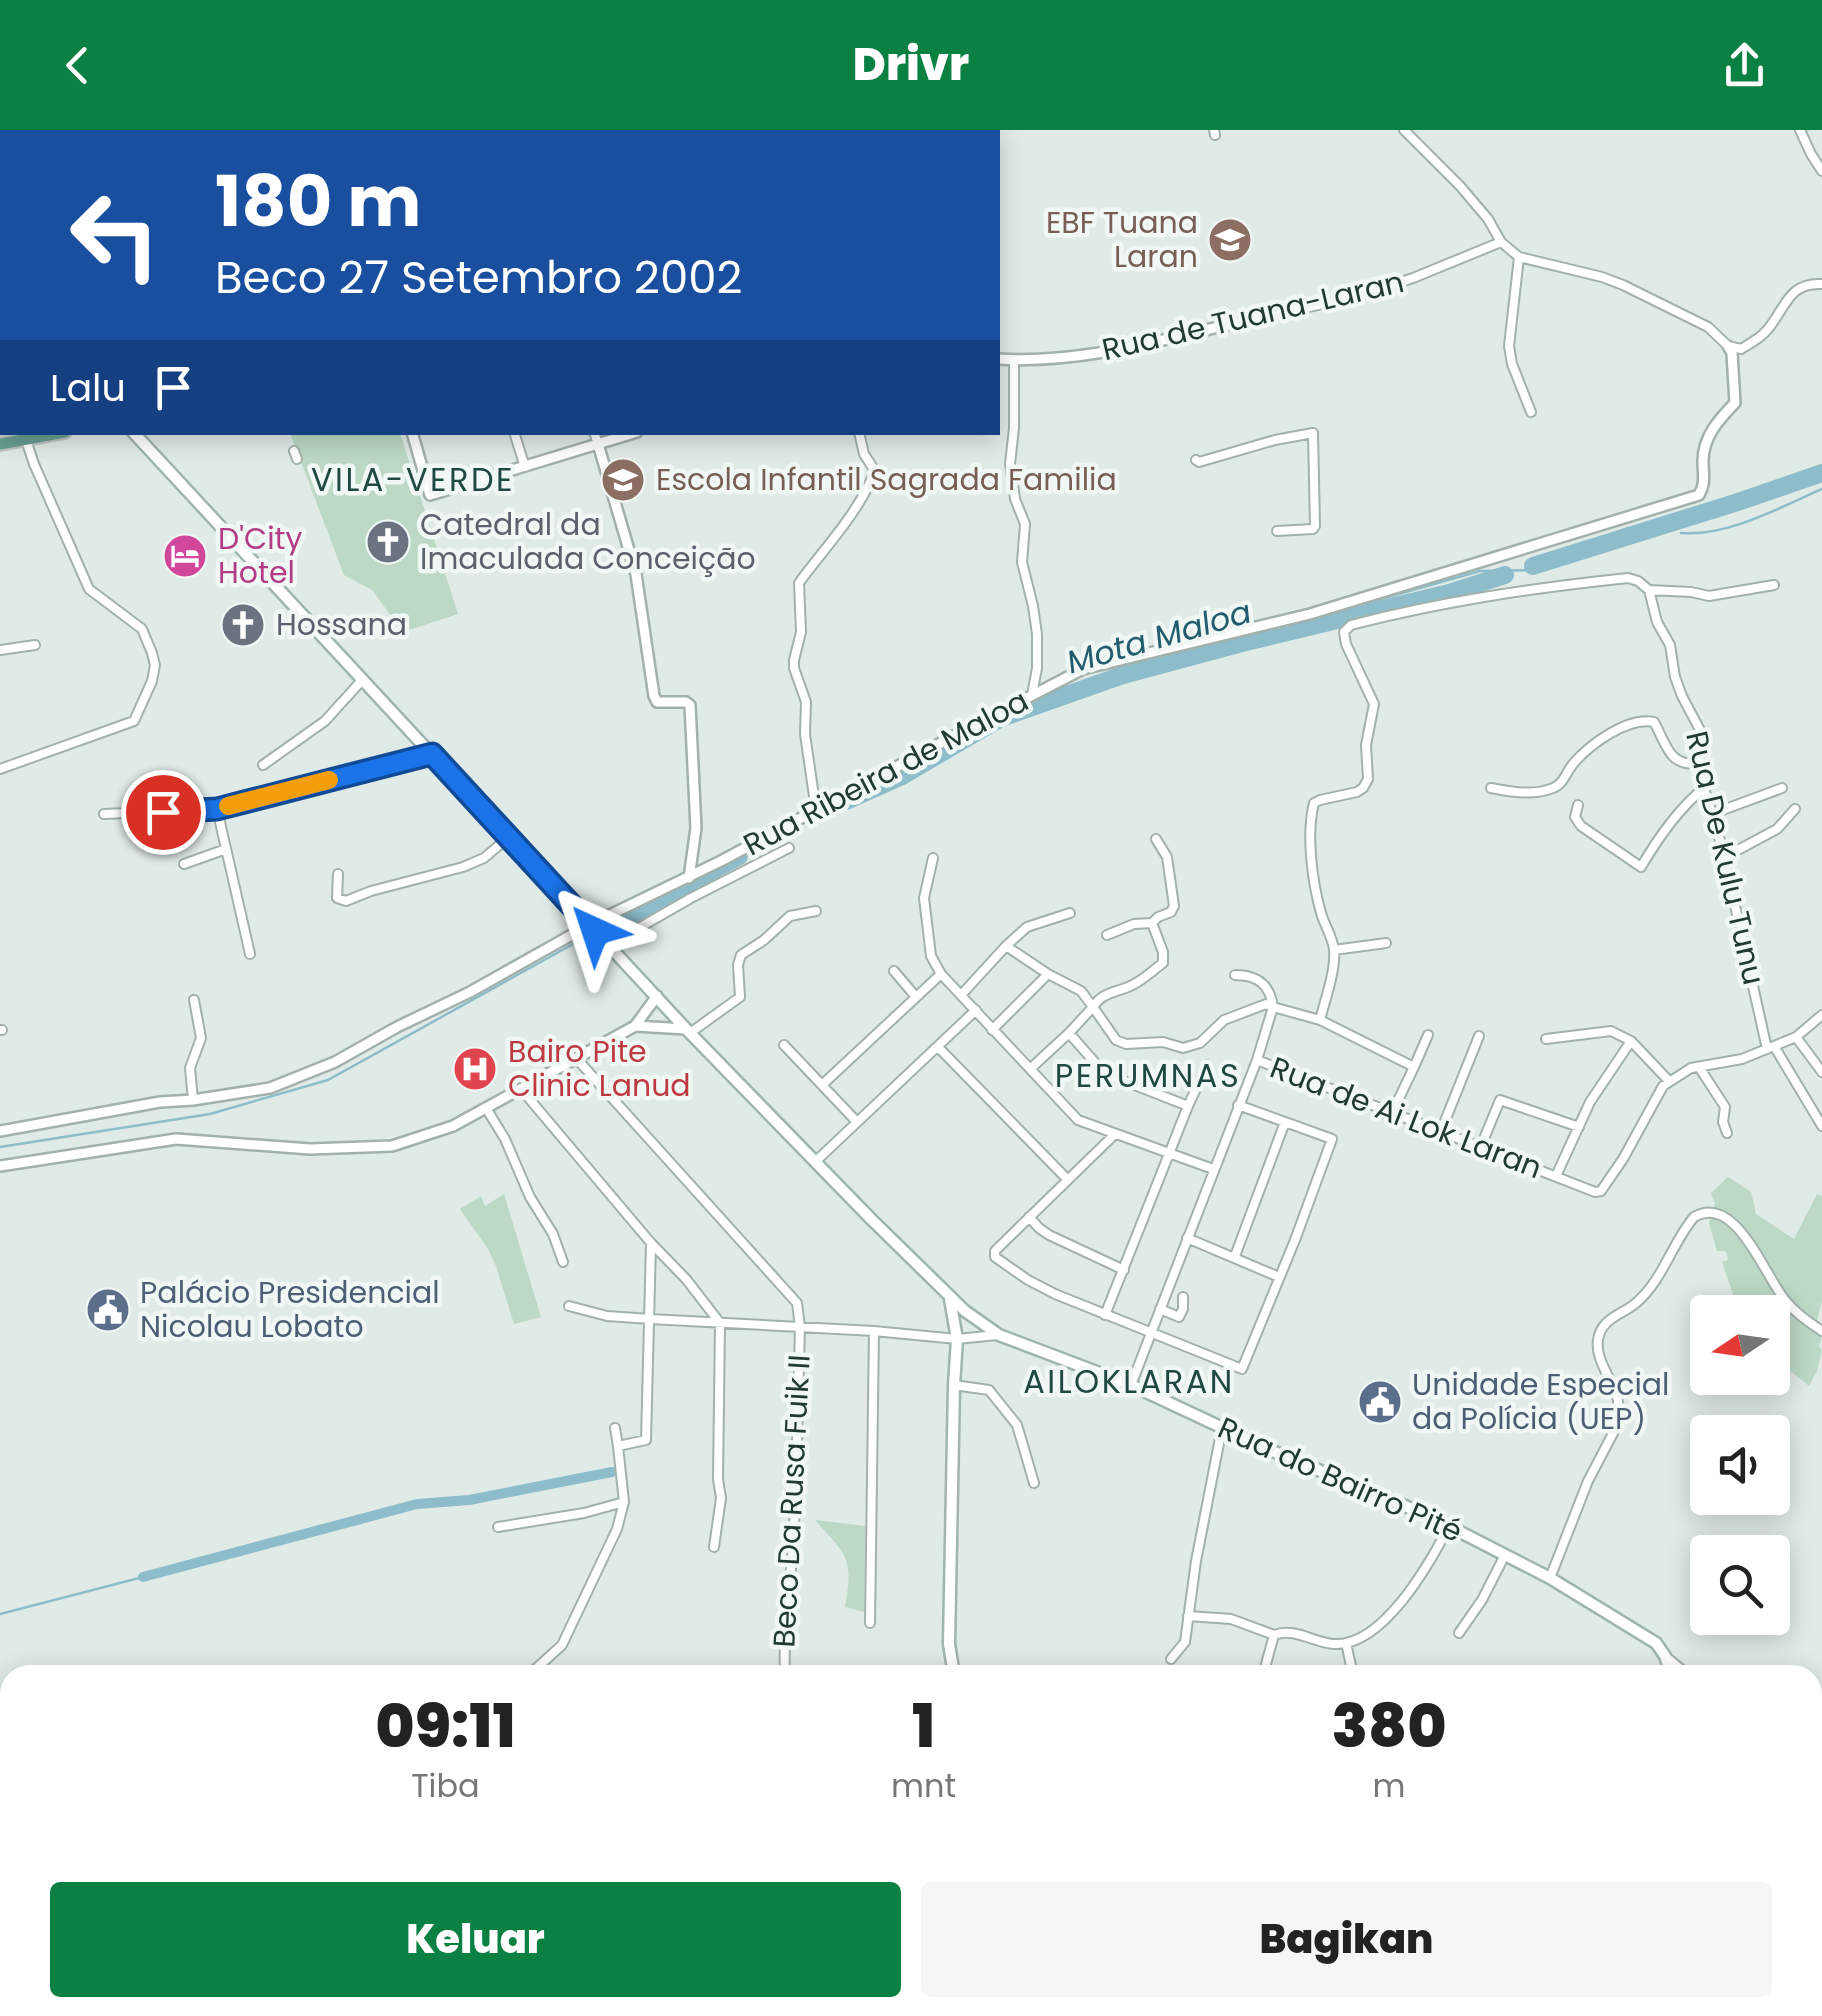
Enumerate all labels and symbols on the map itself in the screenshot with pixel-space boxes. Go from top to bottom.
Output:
place label: EBF Tuana Laran [1046,201,1198,278]
school or university icon: EBF Tuana Laran [1207,217,1253,263]
street label: Rua de Tuana-Laran [1098,260,1408,371]
district label: VILA-VERDE [311,457,515,502]
school or university icon: Escola Infantil Sagrada Familia [600,457,646,503]
place label: Escola Infantil Sagrada Familia [656,458,1117,501]
place label: Catedral da Imaculada Conceição [420,503,756,580]
place label: D'City Hotel [218,517,302,594]
church icon: Catedral da Imaculada Conceição [365,519,411,565]
hotel icon: D'City Hotel [162,533,208,579]
water label: Mota Maloa [1061,589,1256,684]
church icon: Hossana [220,602,266,648]
place label: Hossana [276,603,407,646]
street label: Rua Ribeira de Maloa [736,679,1036,866]
street label: Rua De Kulu Tunu [1675,727,1776,989]
pin [121,770,206,855]
position arrow [543,879,647,983]
place label: Bairo Pite Clinic Lanud [508,1030,691,1107]
hospital icon: Bairo Pite Clinic Lanud [452,1046,498,1092]
street label: Rua de Ai Lok Laran [1264,1046,1548,1189]
district label: PERUMNAS [1055,1053,1241,1098]
place label: Palácio Presidencial Nicolau Lobato [140,1271,440,1348]
public building icon: Palácio Presidencial Nicolau Lobato [85,1287,131,1333]
north arrow [1690,1295,1790,1395]
street label: Beco Da Rusa Fuik II [762,1353,821,1649]
district label: AILOKLARAN [1023,1359,1235,1404]
place label: Unidade Especial da Polícia (UEP) [1412,1363,1669,1440]
public building icon: Unidade Especial da Polícia (UEP) [1357,1379,1403,1425]
street label: Rua do Bairro Pité [1211,1406,1469,1553]

